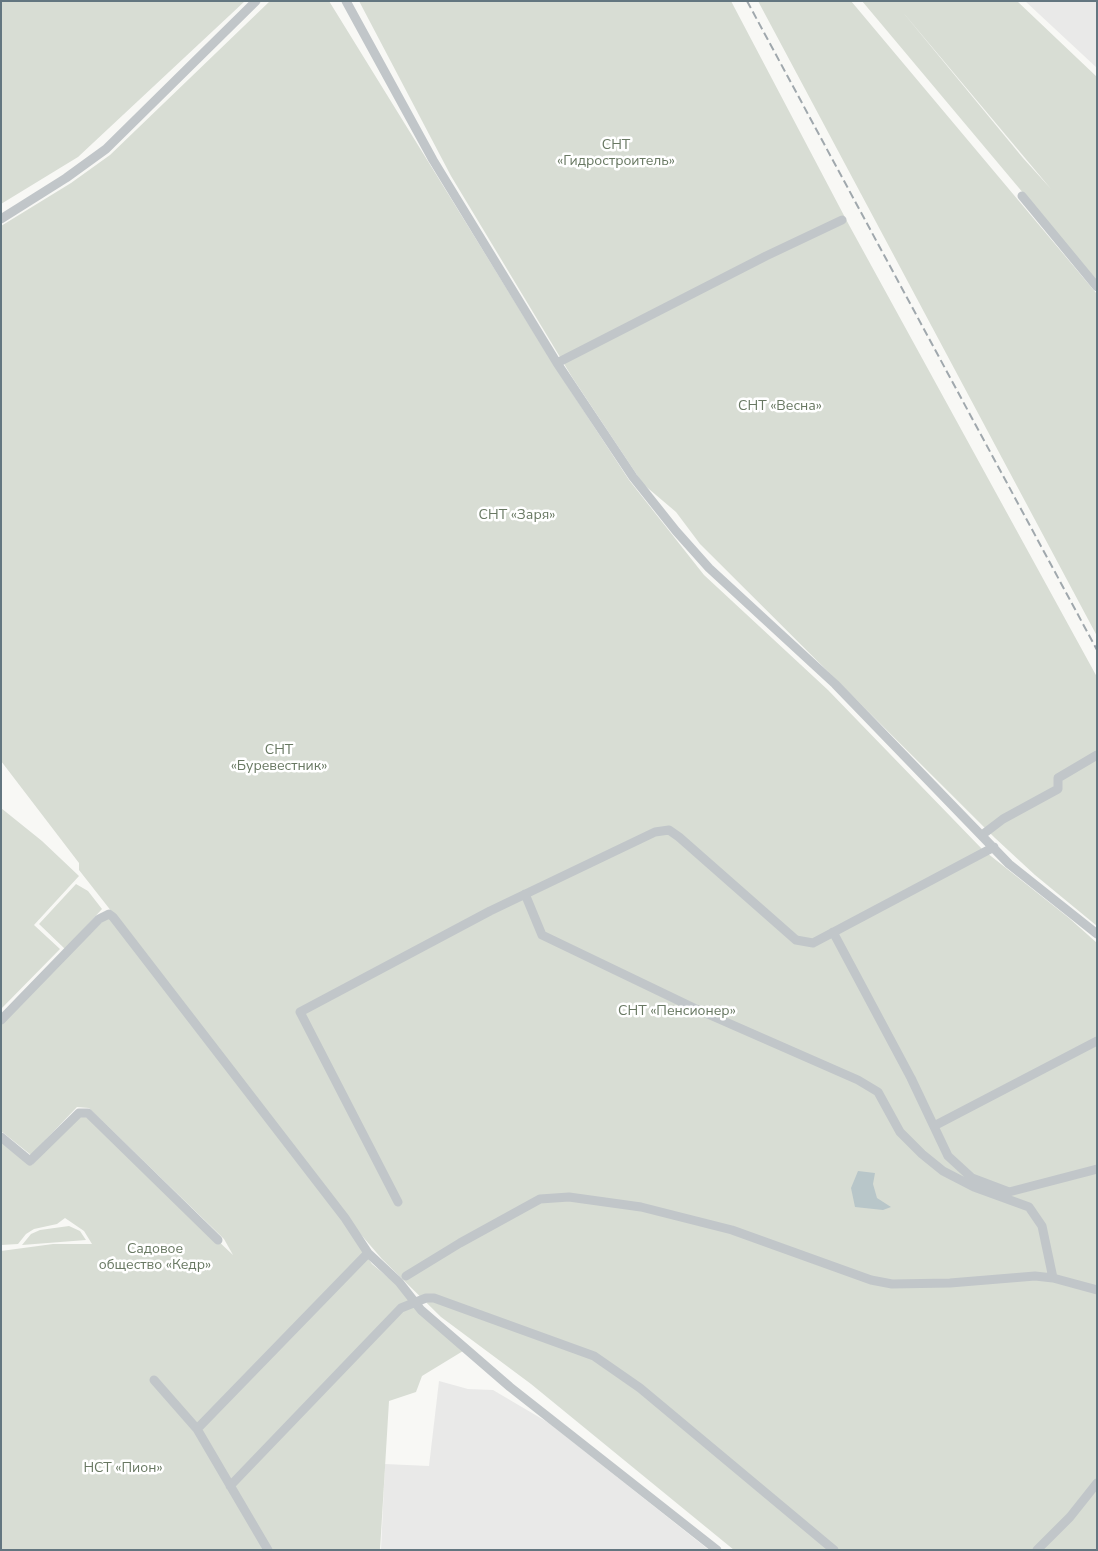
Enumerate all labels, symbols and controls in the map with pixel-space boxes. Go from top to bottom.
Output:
park label: СНТ «Гидростроитель» [557,138,675,170]
park label: СНТ «Весна» [738,399,822,415]
park label: СНТ «Заря» [479,508,555,524]
park label: СНТ «Буревестник» [231,743,327,776]
park label: СНТ «Пенсионер» [618,1004,736,1020]
park label: Садовое общество «Кедр» [99,1242,211,1274]
park label: НСТ «Пион» [83,1461,163,1477]

